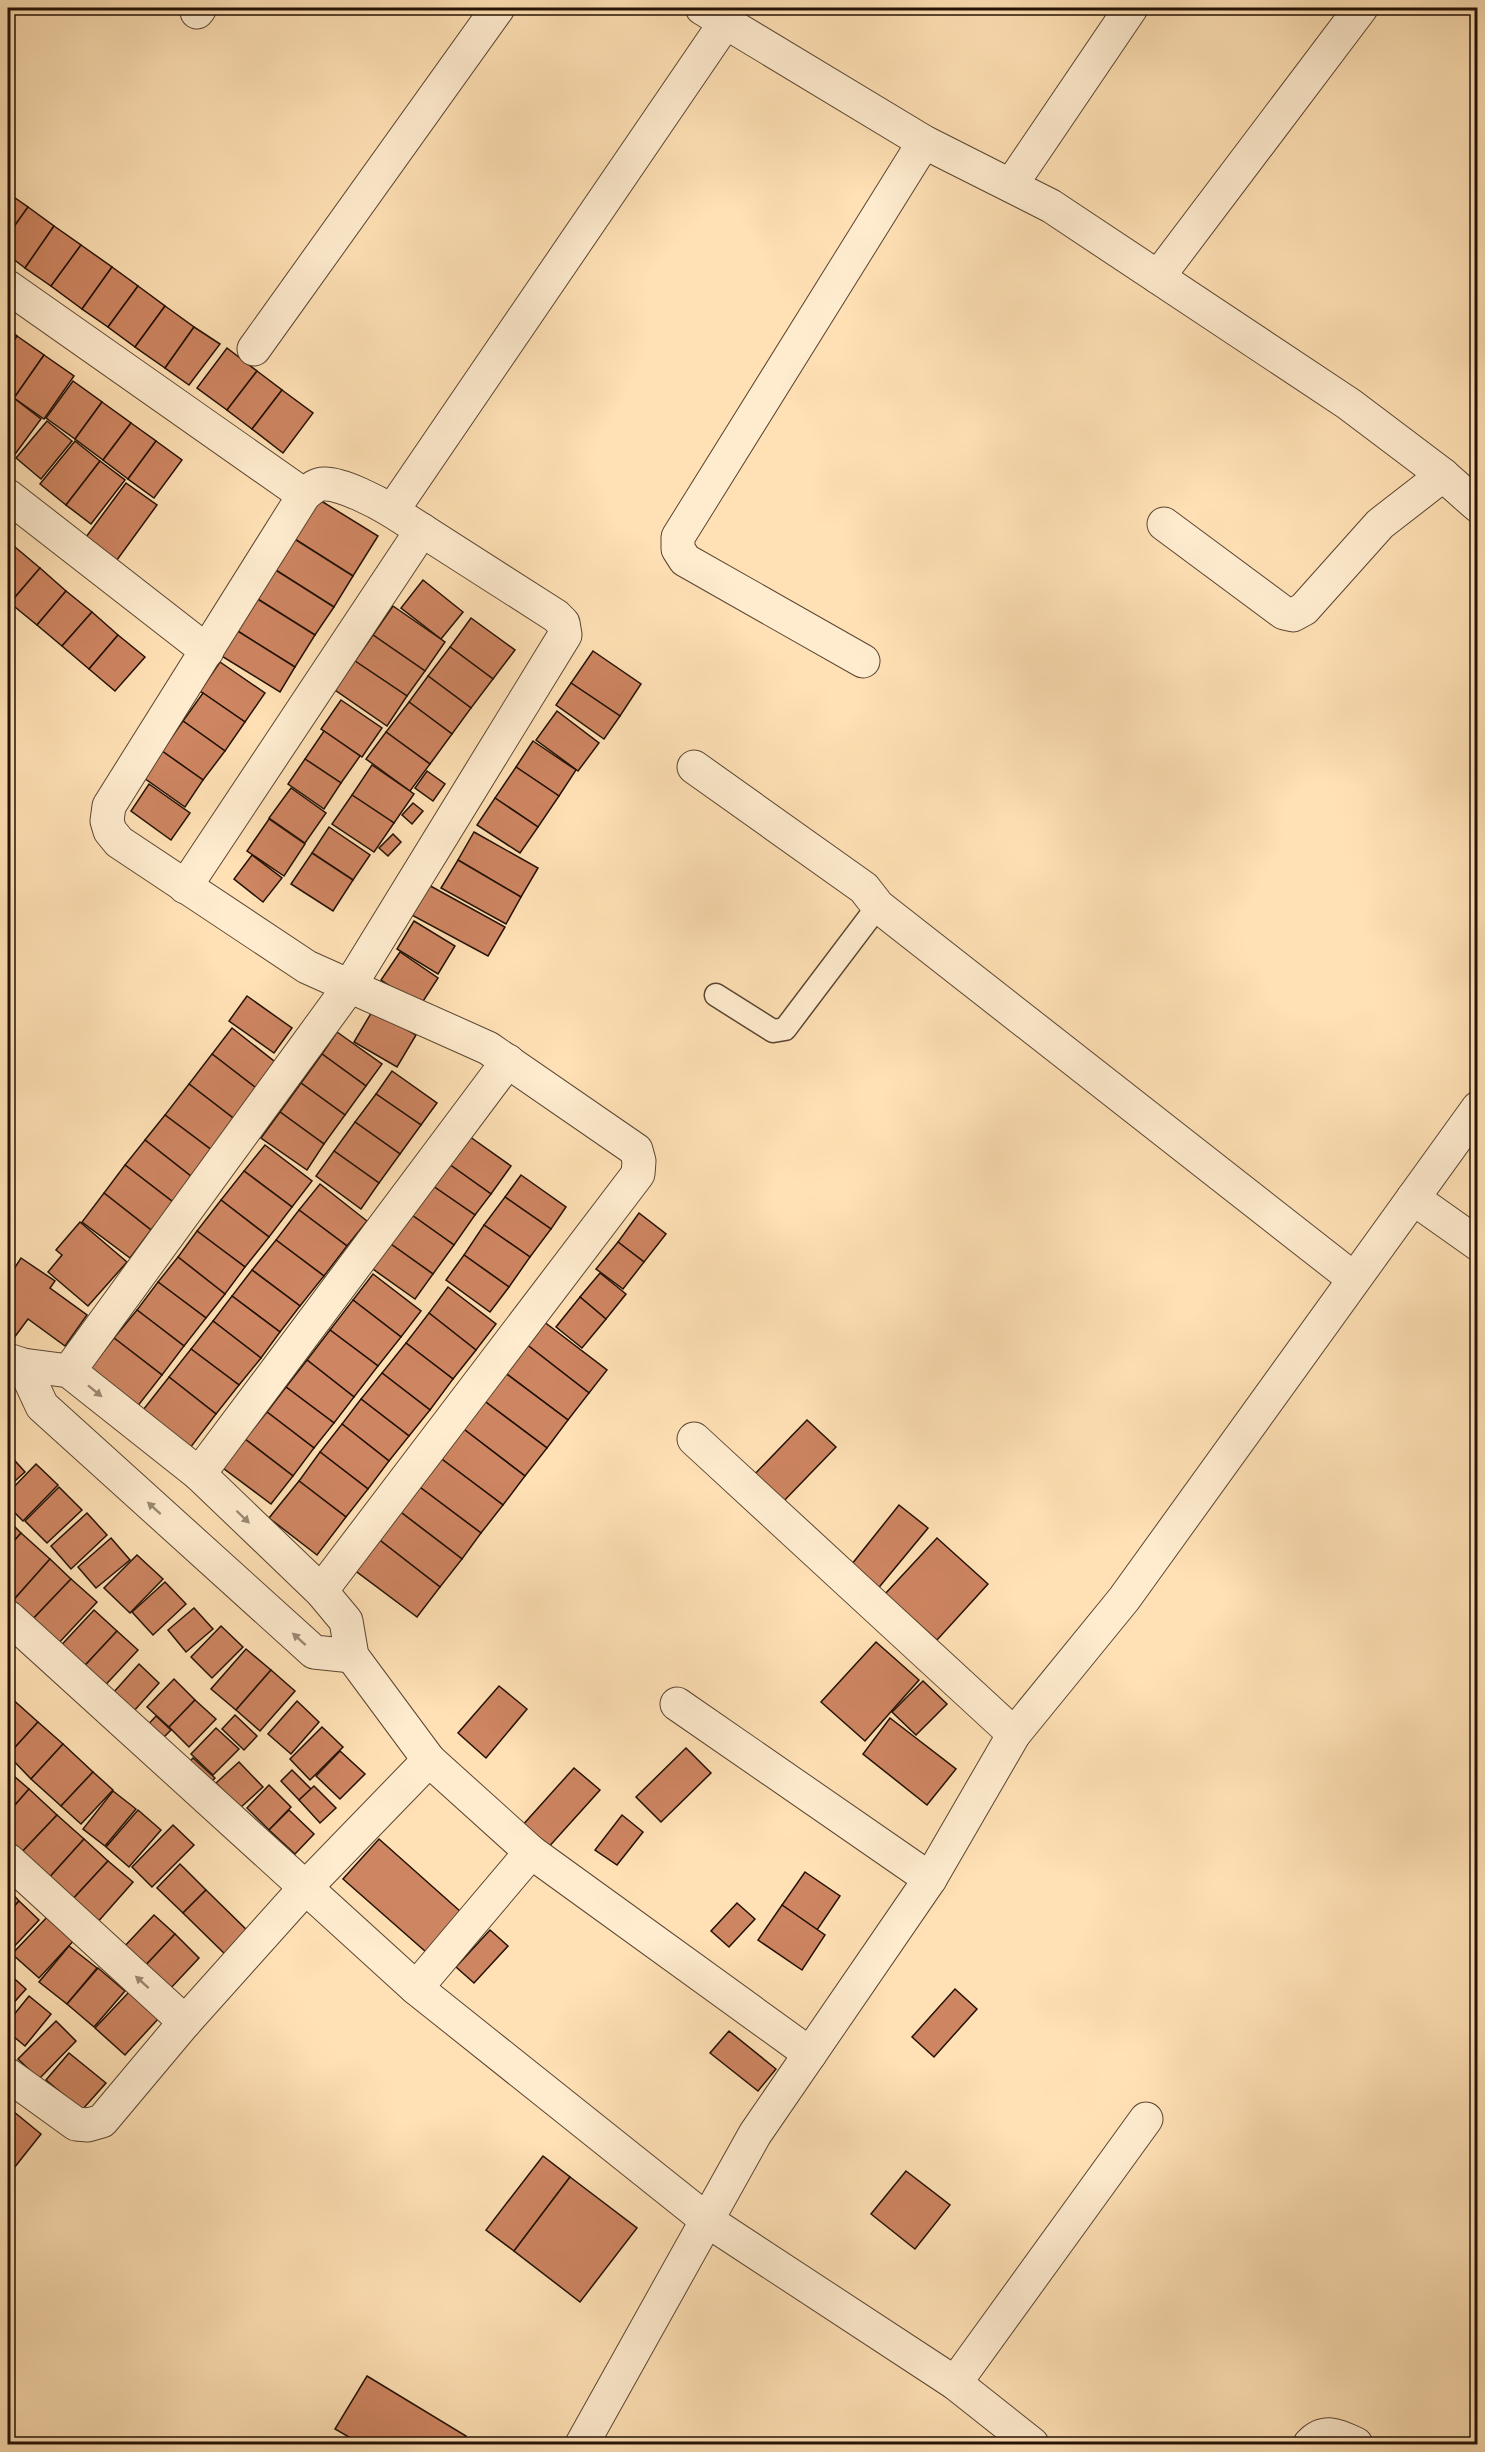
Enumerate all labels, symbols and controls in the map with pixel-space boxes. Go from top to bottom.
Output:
one-way arrow [87,1384,102,1396]
one-way arrow [147,1502,162,1515]
one-way arrow [236,1510,251,1524]
one-way arrow [292,1633,307,1646]
one-way arrow [134,1975,149,1989]

